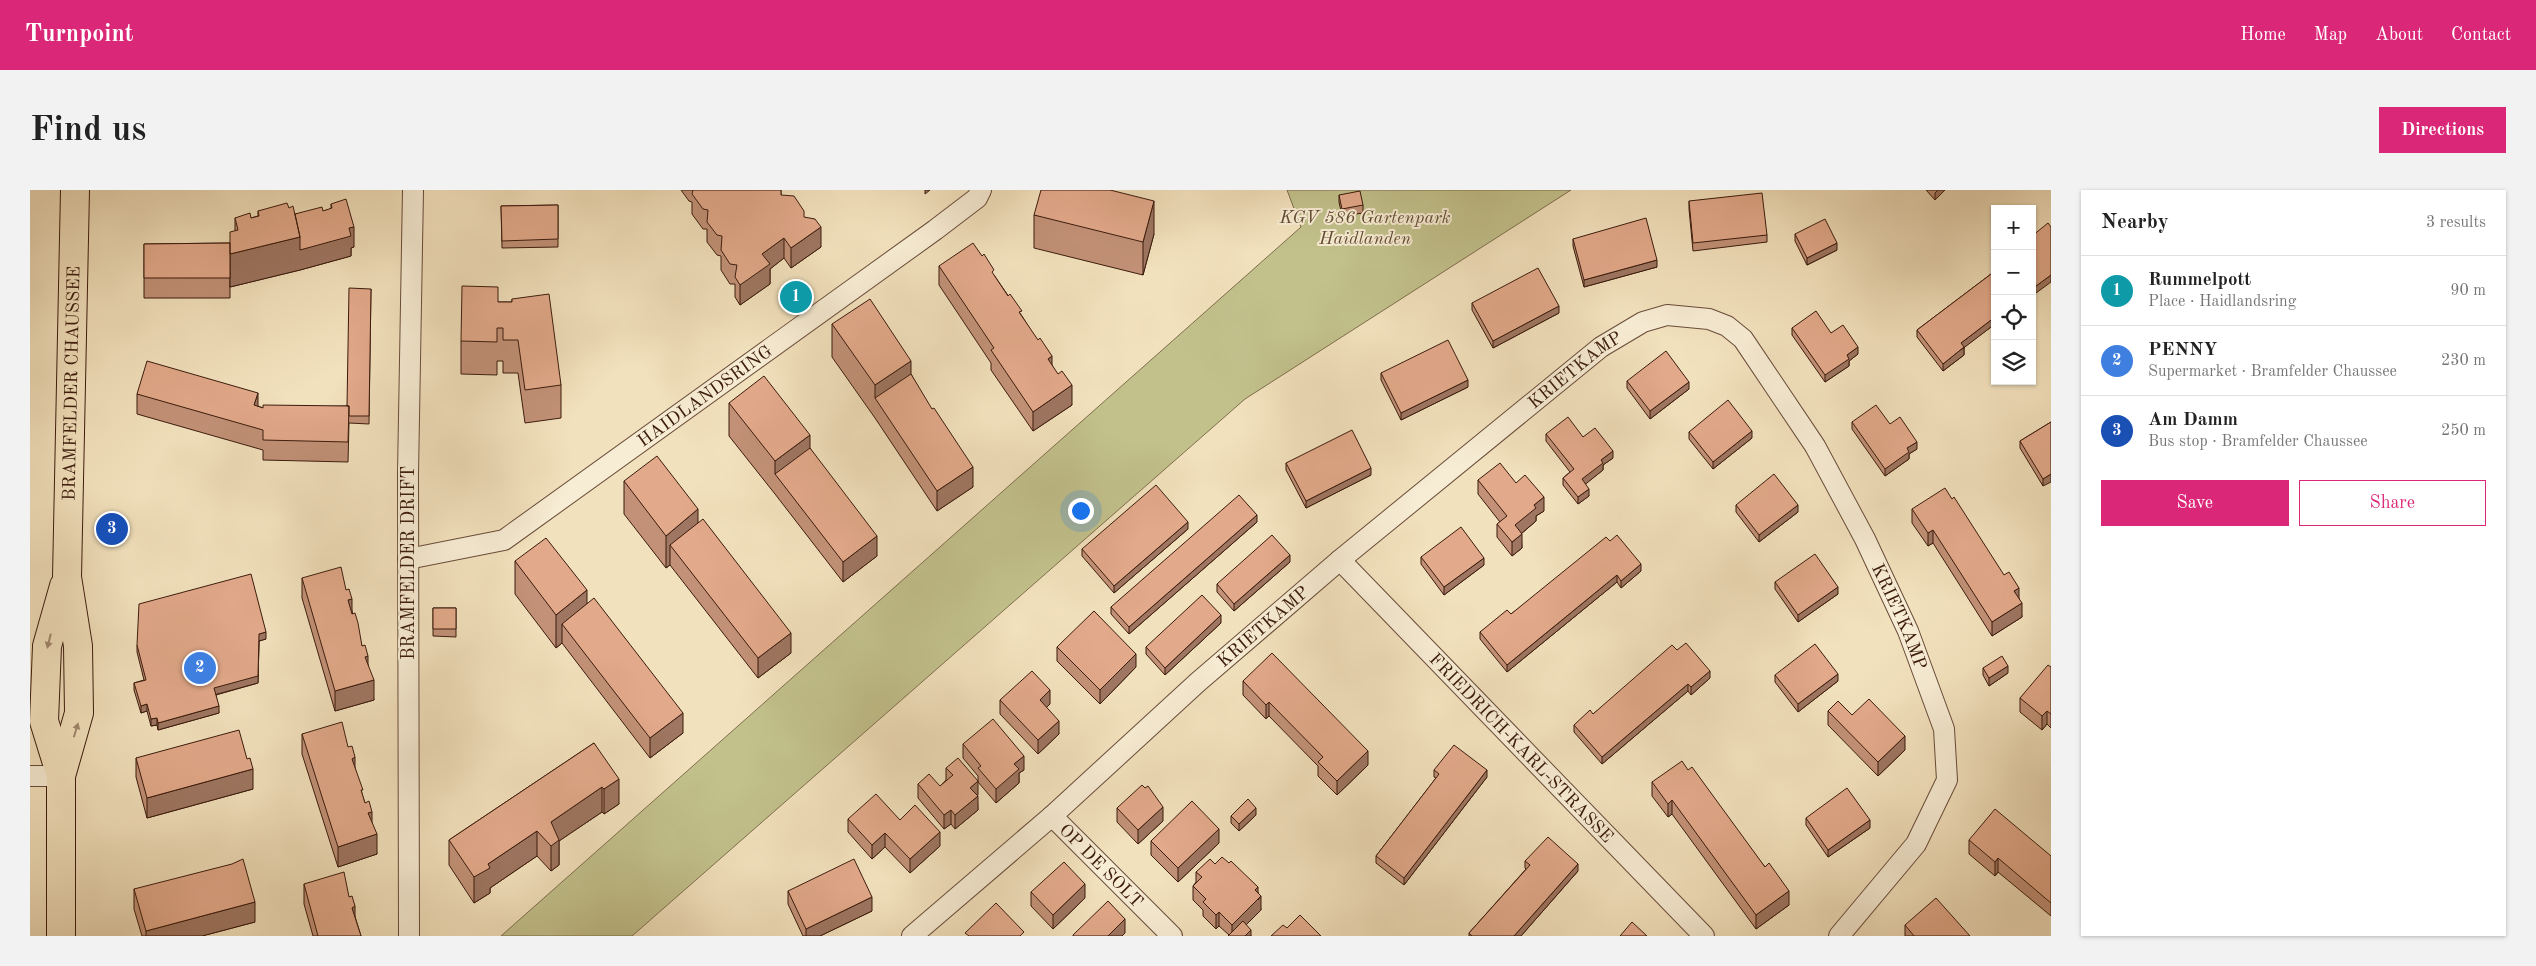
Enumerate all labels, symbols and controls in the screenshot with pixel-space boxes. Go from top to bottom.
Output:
text: Turnpoint [25,23,133,47]
text: Home [2240,26,2286,44]
text: Map [2314,26,2347,44]
text: About [2375,26,2423,44]
text: Contact [2451,26,2511,44]
button: Directions [2379,107,2506,153]
text: Find us [30,113,146,148]
map controls [1991,205,2036,385]
button: + [1991,205,2036,250]
park label: KGV 586 Gartenpark Haidlanden [1278,209,1451,248]
text: Nearby [2101,212,2169,233]
text: 3 results [2426,215,2486,231]
button: − [1991,250,2036,295]
street label: BRAMFELDER CHAUSSEE [61,266,83,501]
text: Rummelpott [2148,271,2251,290]
pin: 1 [780,278,812,316]
text: 1 [2112,283,2122,299]
text: 90 m [2450,283,2486,299]
text: Place · Haidlandsring [2148,294,2296,310]
button: locate [1991,295,2036,340]
street label: KRIETKAMP [1525,329,1625,413]
button: layers [1991,340,2036,385]
text: PENNY [2148,341,2217,360]
street label: HAIDLANDSRING [635,342,776,451]
text: 2 [2112,353,2122,369]
text: 230 m [2441,353,2486,369]
text: Supermarket · Bramfelder Chaussee [2148,364,2397,380]
text: Am Damm [2148,411,2238,430]
text: 3 [2112,423,2122,439]
text: 250 m [2441,423,2486,439]
text: Bus stop · Bramfelder Chaussee [2148,434,2368,450]
street label: BRAMFELDER DRIFT [400,466,418,660]
button: Save [2101,480,2289,526]
button: Share [2299,480,2486,526]
your location [1068,498,1094,524]
pin: 3 [96,510,128,548]
street label: KRIETKAMP [1868,561,1929,672]
street label: KRIETKAMP [1215,583,1312,671]
one-way arrow [45,633,53,648]
pin: 2 [184,649,216,687]
street label: FRIEDRICH-KARL-STRASSE [1425,650,1616,846]
one-way arrow [72,722,80,737]
street label: OP DE SOLT [1055,821,1146,912]

